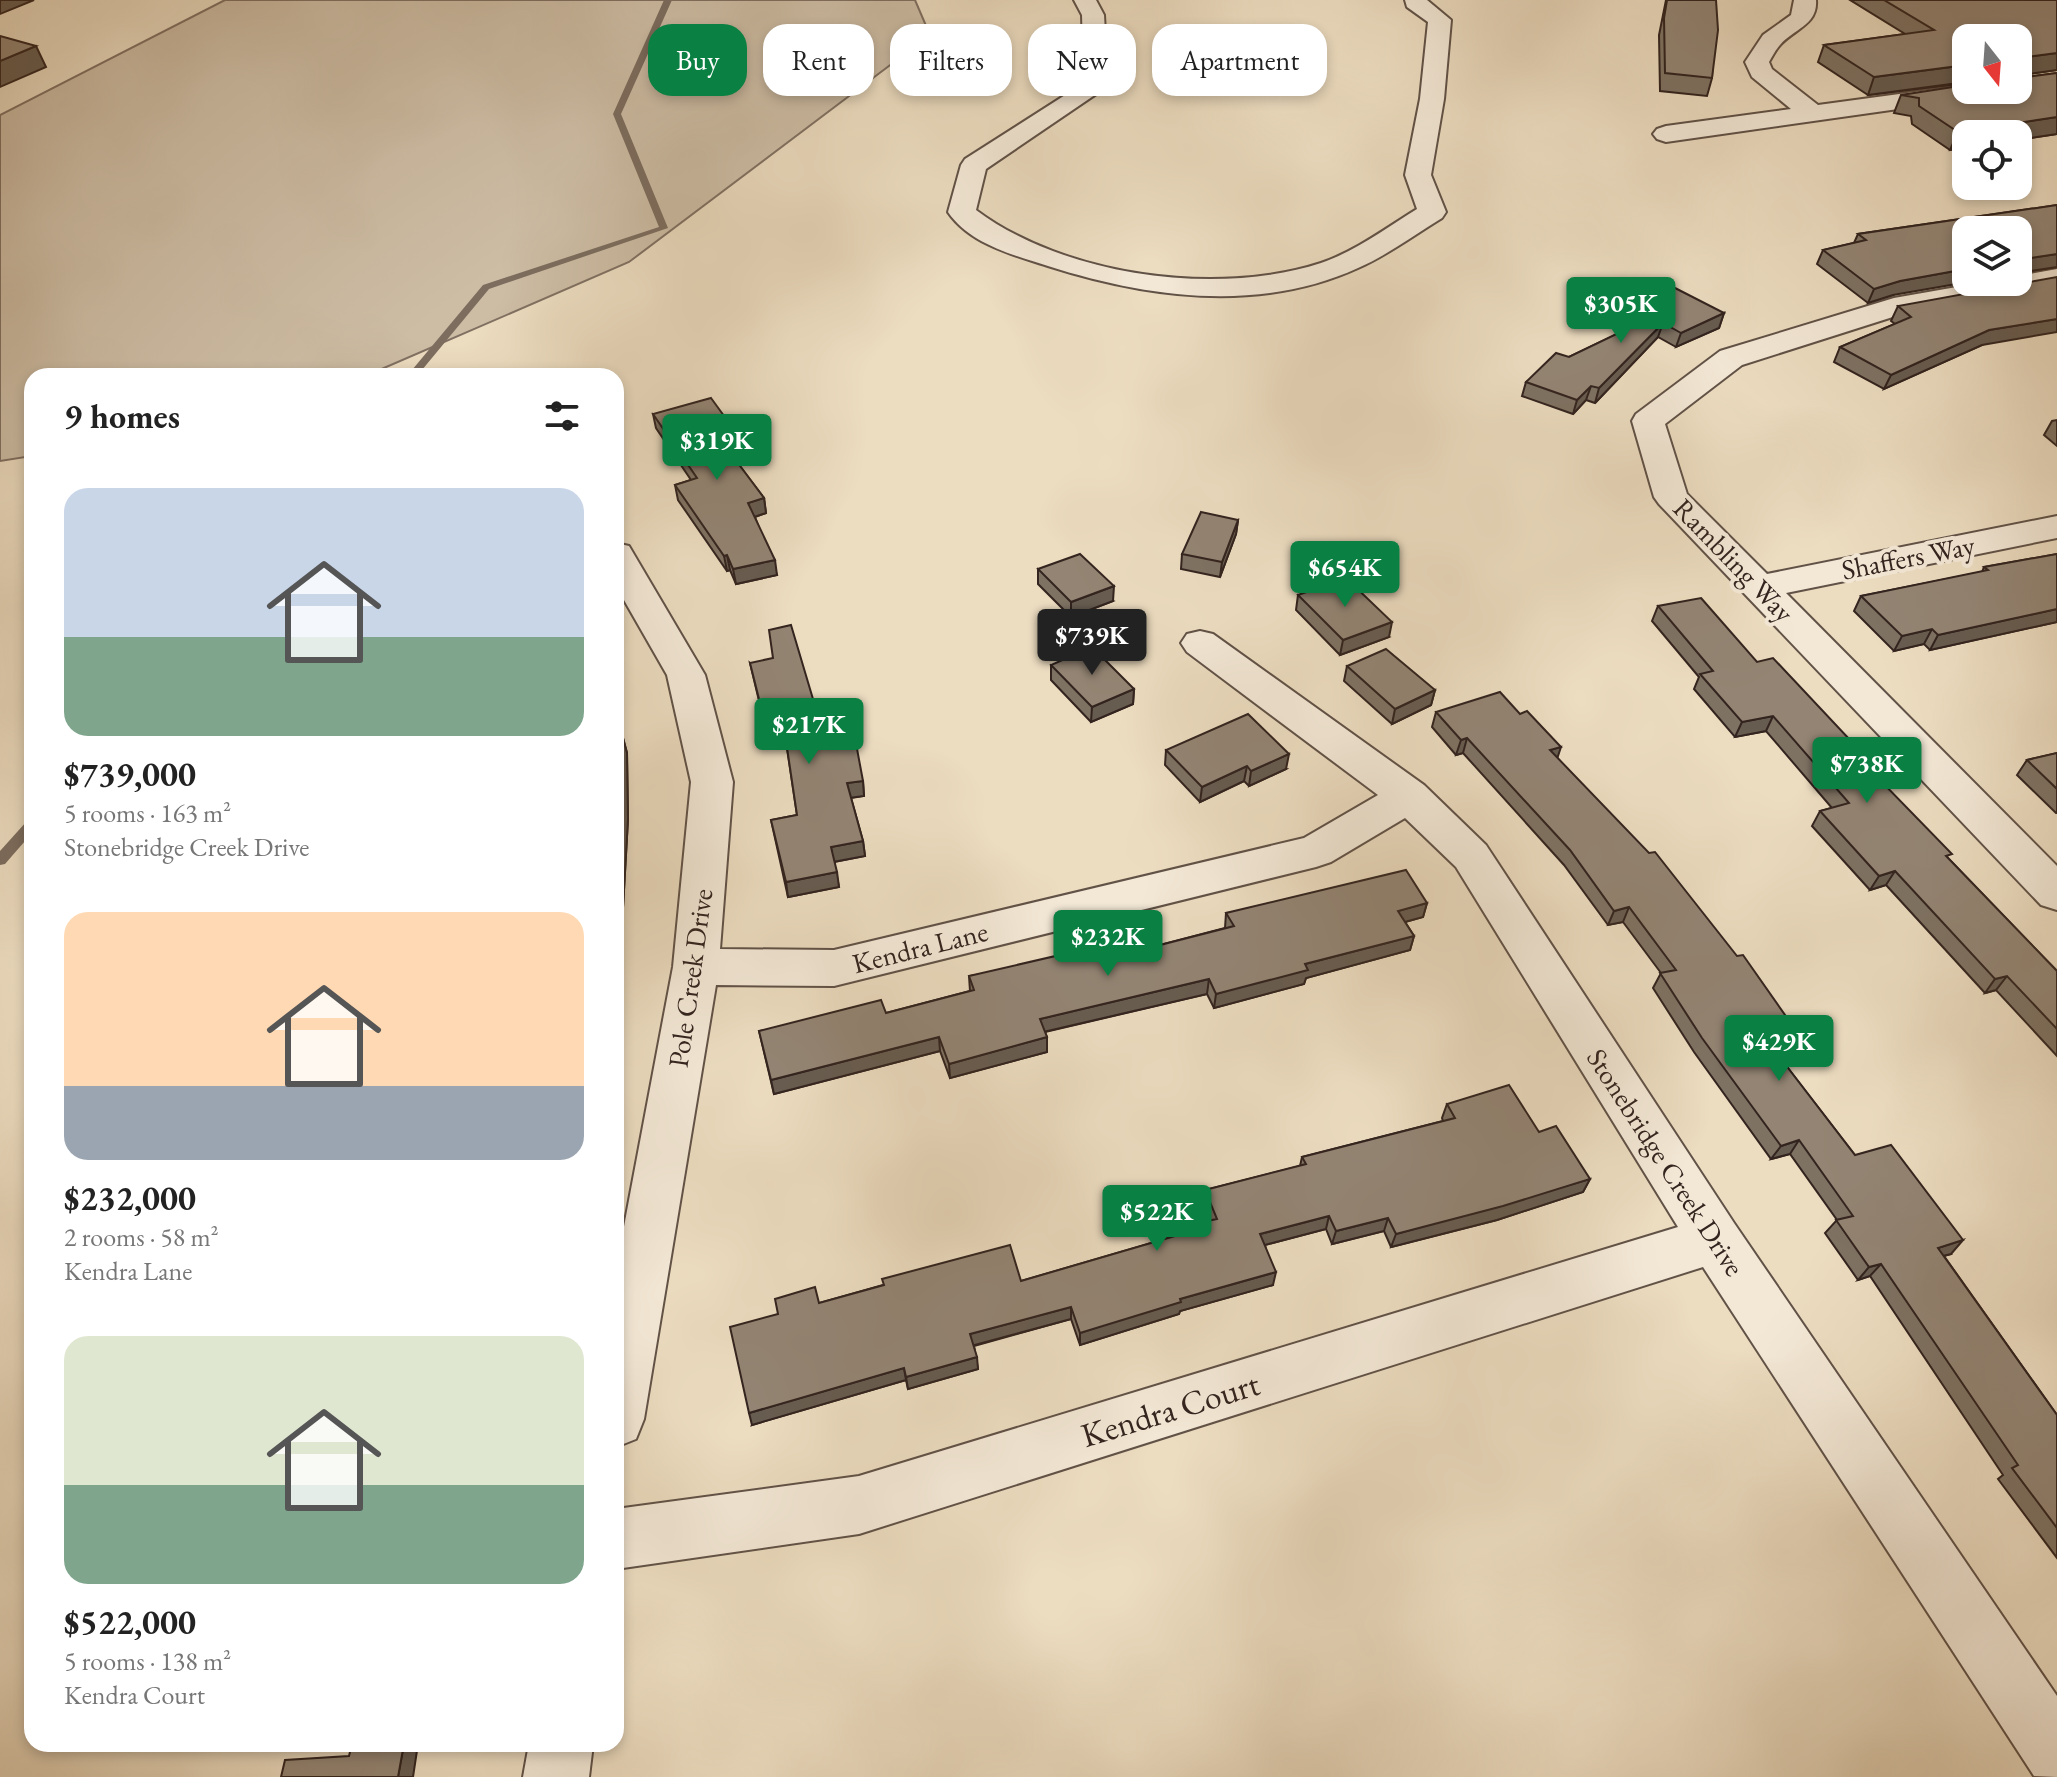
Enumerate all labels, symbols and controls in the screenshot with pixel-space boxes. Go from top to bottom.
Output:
chip: Buy [648,24,747,96]
chip: Rent [763,24,874,96]
chip: Filters [890,24,1012,96]
chip: New [1028,24,1136,96]
chip: Apartment [1152,24,1327,96]
north arrow [1952,24,2032,104]
map controls [1952,24,2032,296]
button: locate [1952,120,2032,200]
button: layers [1952,216,2032,296]
pin: $305K [1565,277,1677,345]
text: $305K [1584,286,1658,320]
text: 9 homes [64,394,180,438]
icon: filters [540,394,584,438]
pin: $319K [661,414,773,482]
text: $319K [680,423,754,457]
street label: Rambling Way [1666,490,1803,630]
street label: Shaffers Way [1838,526,1978,588]
icon: home [252,540,396,684]
pin: $654K [1289,541,1401,609]
text: $654K [1308,550,1382,584]
pin: $739K [1036,609,1148,677]
text: $739K [1055,618,1129,652]
pin: $217K [753,698,865,766]
text: $217K [772,707,846,741]
pin: $738K [1811,737,1923,805]
text: $738K [1830,746,1904,780]
text: $739,000 [64,752,196,796]
text: 5 rooms · 163 m² [64,796,231,830]
text: Stonebridge Creek Drive [64,830,309,864]
street label: Pole Creek Drive [660,886,720,1070]
pin: $232K [1052,910,1164,978]
street label: Kendra Lane [849,913,992,981]
text: $232K [1071,919,1145,953]
icon: home [252,964,396,1108]
pin: $429K [1723,1015,1835,1083]
text: $429K [1742,1024,1816,1058]
street label: Stonebridge Creek Drive [1579,1041,1753,1283]
text: $232,000 [64,1176,196,1220]
pin: $522K [1101,1185,1213,1253]
text: $522K [1120,1194,1194,1228]
text: 2 rooms · 58 m² [64,1220,219,1254]
text: Kendra Lane [64,1254,192,1288]
street label: Kendra Court [1075,1361,1265,1457]
icon: home [252,1388,396,1532]
text: $522,000 [64,1600,196,1644]
text: 5 rooms · 138 m² [64,1644,231,1678]
text: Kendra Court [64,1678,205,1712]

